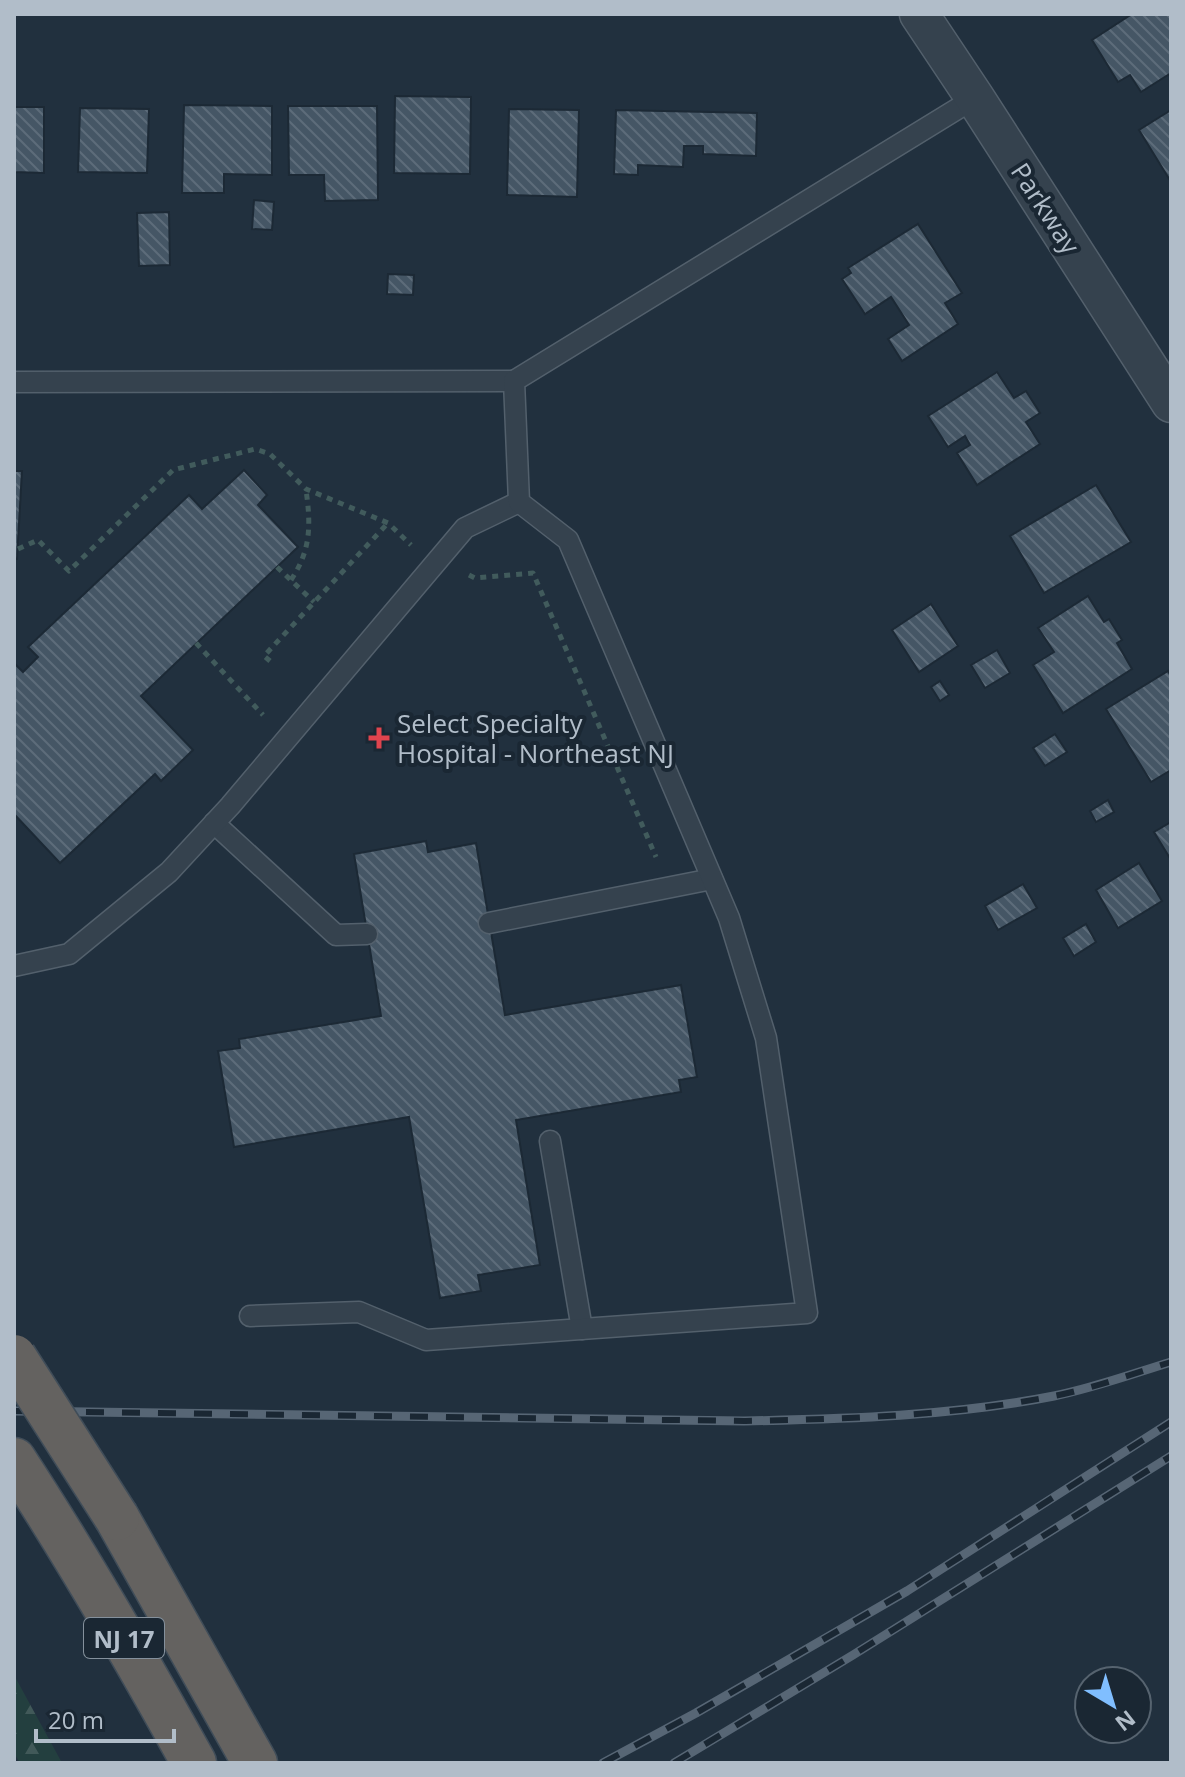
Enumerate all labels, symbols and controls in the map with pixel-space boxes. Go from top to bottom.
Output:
street label: Parkway [1003,155,1089,261]
place label: Select Specialty Hospital - Northeast NJ [397,705,674,771]
marker: Select Specialty Hospital - Northeast NJ [368,727,390,749]
road number: NJ 17 [84,1618,164,1658]
north arrow [1073,1665,1153,1745]
scale bar [36,1693,174,1743]
text: 20 m [48,1703,104,1736]
text: N [1110,1704,1142,1739]

